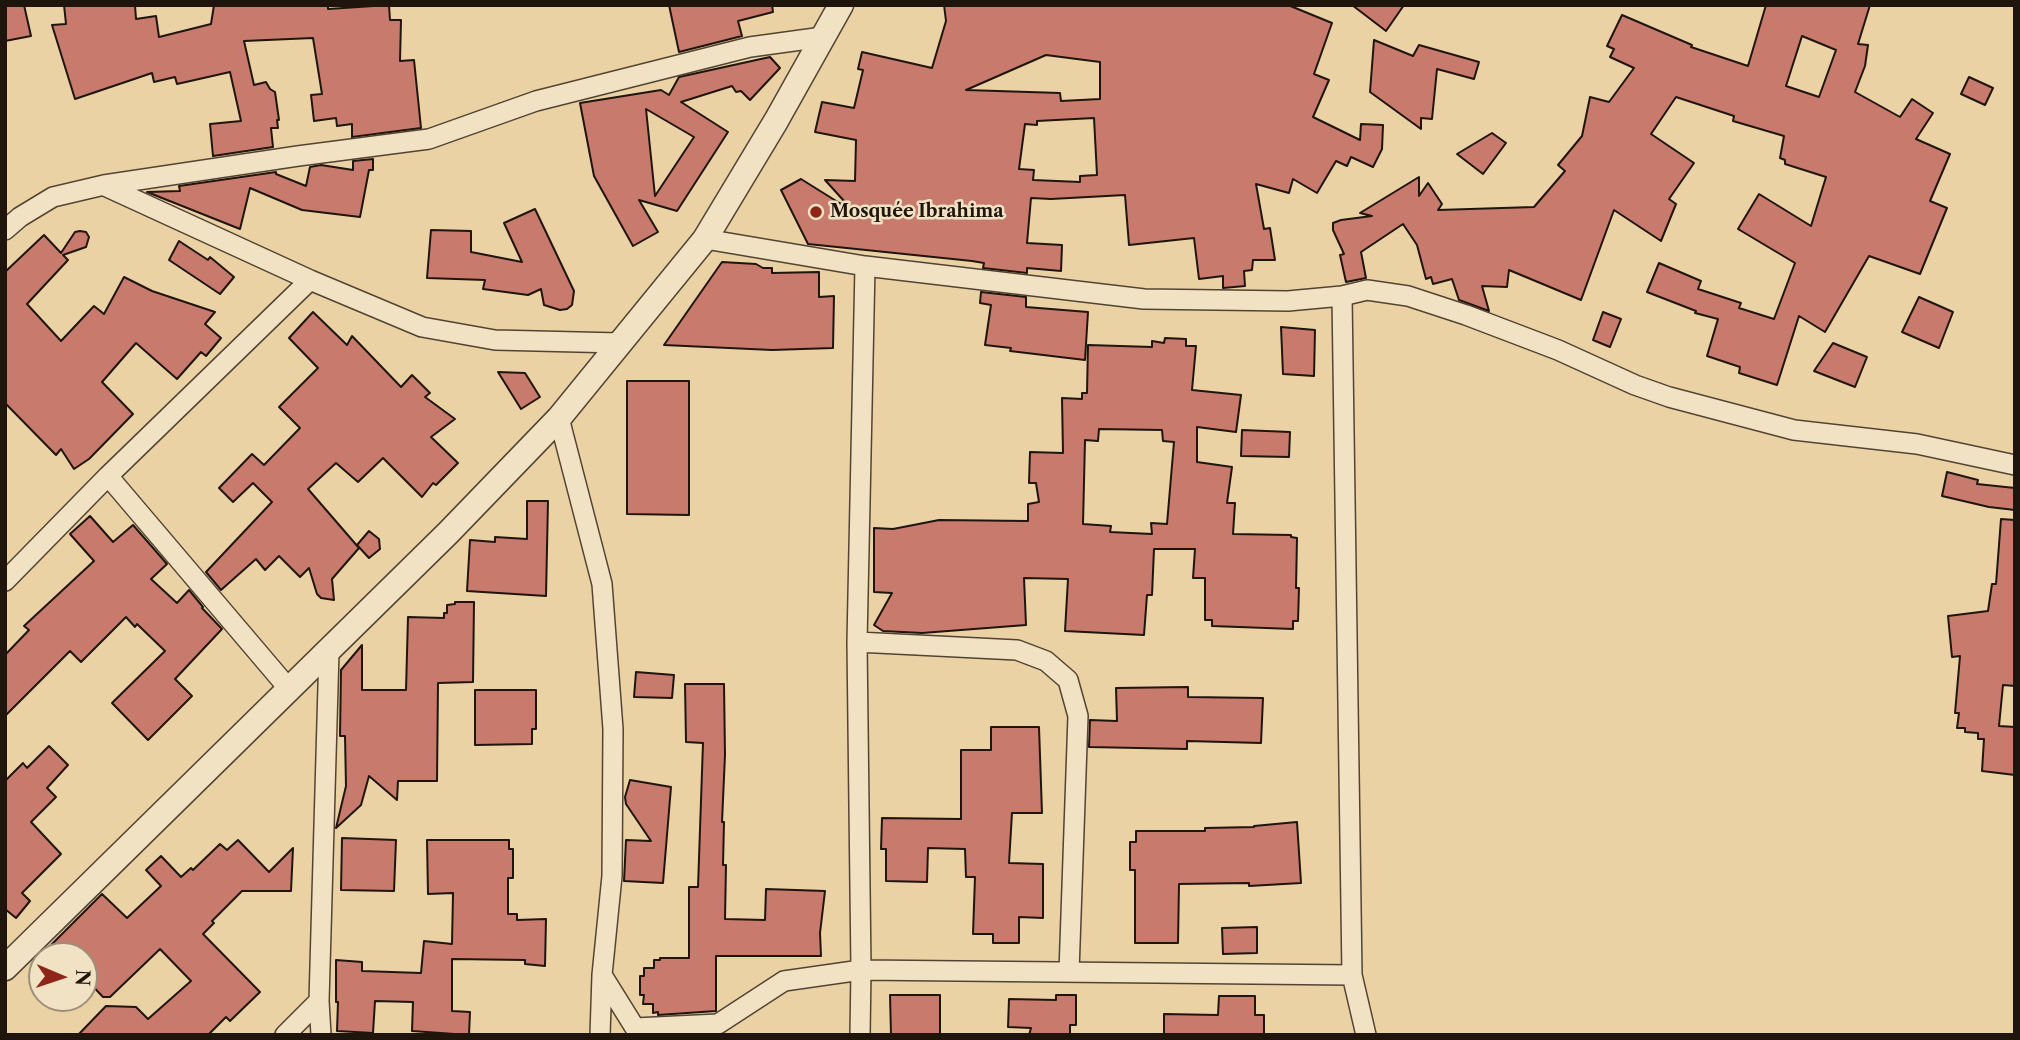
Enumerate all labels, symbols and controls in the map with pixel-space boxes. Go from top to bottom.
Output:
place label: Mosquée Ibrahima [830,201,1004,223]
marker: Mosquée Ibrahima [808,204,824,220]
north arrow [28,942,98,1012]
text: N [71,969,94,986]

